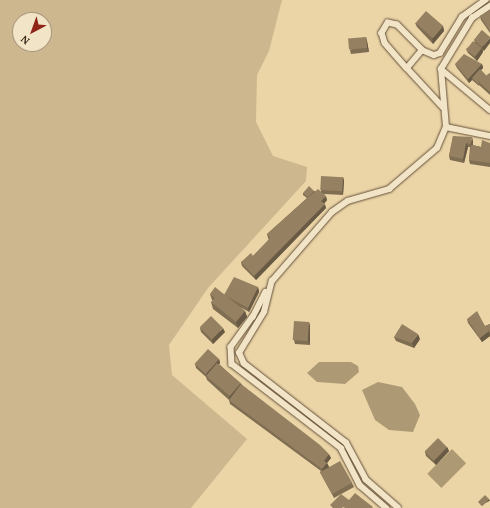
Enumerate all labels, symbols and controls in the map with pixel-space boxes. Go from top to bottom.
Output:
north arrow [12,12,52,52]
text: N [17,32,33,49]

